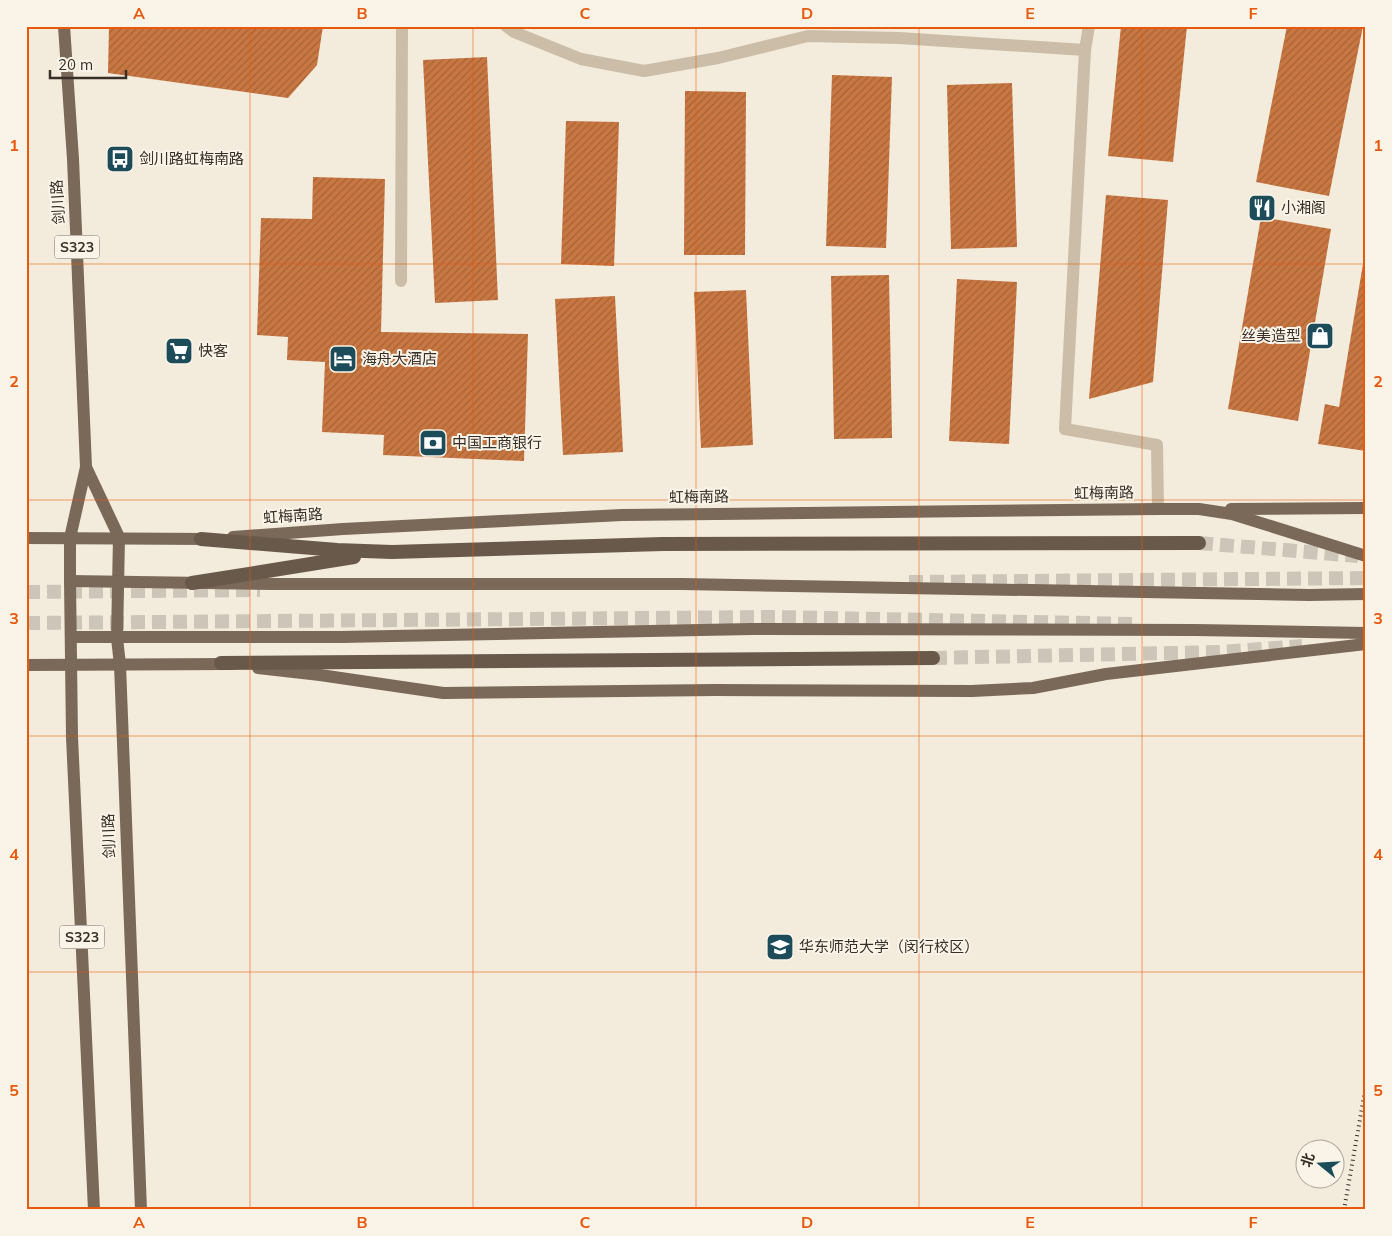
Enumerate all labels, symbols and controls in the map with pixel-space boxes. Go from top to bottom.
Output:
text: A [133,3,145,23]
text: B [356,3,368,23]
text: C [580,3,591,23]
text: D [801,3,813,23]
text: E [1025,3,1035,23]
text: F [1248,3,1258,23]
scale bar [50,48,126,80]
text: 20 m [58,55,93,74]
text: 1 [9,135,19,155]
text: 1 [1373,135,1383,155]
bus stop icon: 剑川路虹梅南路 [105,144,135,174]
place label: 剑川路虹梅南路 [139,149,244,168]
street label: 剑川路 [47,179,68,225]
restaurant icon: 小湘阁 [1247,193,1277,223]
place label: 小湘阁 [1281,198,1326,217]
road number: S323 [54,236,100,258]
shop icon: 丝美造型 [1305,321,1335,351]
place label: 丝美造型 [1241,326,1301,345]
supermarket icon: 快客 [164,336,194,366]
place label: 快客 [198,341,228,360]
hotel icon: 海舟大酒店 [328,344,358,374]
place label: 海舟大酒店 [362,349,437,368]
text: 2 [9,371,19,391]
text: 2 [1373,371,1383,391]
bank icon: 中国工商银行 [418,428,448,458]
place label: 中国工商银行 [452,433,542,452]
street label: 虹梅南路 [1074,482,1134,503]
street label: 虹梅南路 [669,486,729,507]
street label: 虹梅南路 [262,504,324,527]
text: 3 [9,608,19,628]
text: 3 [1373,608,1383,628]
street label: 剑川路 [98,813,119,859]
text: 4 [9,844,19,864]
text: 4 [1373,844,1383,864]
road number: S323 [59,926,104,949]
school or university icon: 华东师范大学（闵行校区） [765,932,795,962]
place label: 华东师范大学（闵行校区） [799,937,979,956]
text: 5 [9,1080,19,1100]
text: 5 [1373,1080,1383,1100]
north arrow [1294,1138,1344,1188]
text: 北 [1297,1151,1318,1169]
text: A [133,1212,145,1232]
text: B [356,1212,368,1232]
text: C [580,1212,591,1232]
text: D [801,1212,813,1232]
text: E [1025,1212,1035,1232]
text: F [1248,1212,1258,1232]

